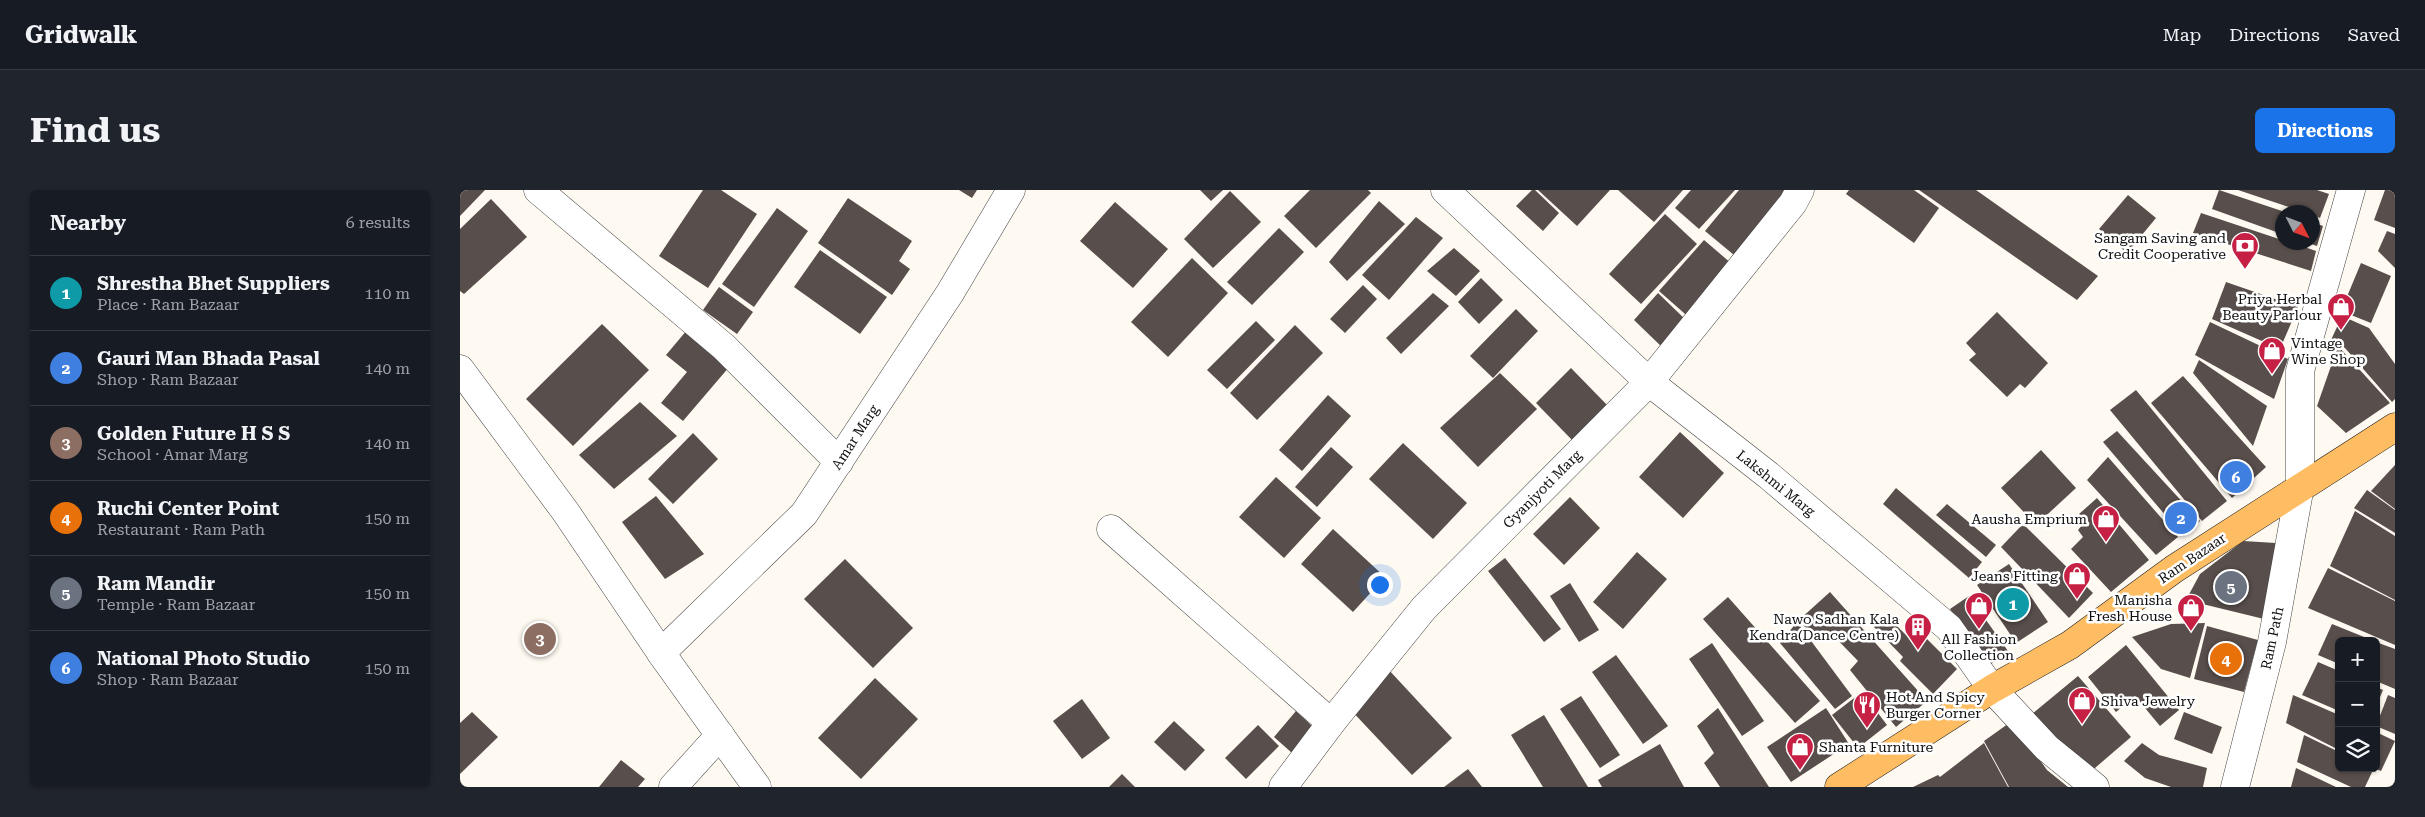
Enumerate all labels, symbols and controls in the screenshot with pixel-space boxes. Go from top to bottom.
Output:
text: Gridwalk [25,21,137,49]
text: Map [2163,24,2201,45]
text: Directions [2229,24,2320,45]
text: Saved [2348,24,2400,45]
button: Directions [2255,108,2395,153]
text: Find us [30,110,160,151]
north arrow [2275,205,2320,250]
text: Nearby [50,211,126,235]
text: 6 results [346,213,410,232]
place label: Sangam Saving and Credit Cooperative [2094,230,2226,262]
bank icon: Sangam Saving and Credit Cooperative [2230,231,2260,270]
text: Shrestha Bhet Suppliers [97,272,330,295]
text: 1 [62,284,70,303]
text: 110 m [364,284,410,303]
place label: Priya Herbal Beauty Parlour [2222,291,2323,323]
shop icon: Priya Herbal Beauty Parlour [2326,292,2356,331]
text: Place · Ram Bazaar [97,295,239,314]
place label: Vintage Wine Shop [2291,335,2365,367]
shop icon: Vintage Wine Shop [2257,336,2287,375]
text: Gauri Man Bhada Pasal [97,347,320,370]
text: 2 [62,359,70,378]
text: 140 m [364,359,410,378]
text: Shop · Ram Bazaar [97,370,239,389]
street label: Amar Marg [828,402,882,472]
text: Golden Future H S S [97,422,290,445]
text: 3 [62,434,70,453]
text: 140 m [364,434,410,453]
text: School · Amar Marg [97,445,247,464]
street label: Gyanjyoti Marg [1500,447,1584,531]
street label: Lakshmi Marg [1734,447,1818,519]
pin: 6 [2220,458,2252,496]
text: Ruchi Center Point [97,497,279,520]
pin: 2 [2165,499,2197,537]
shop icon: Aausha Emprium [2091,504,2121,543]
text: 4 [62,509,70,528]
text: 150 m [364,509,410,528]
place label: Aausha Emprium [1972,511,2087,527]
text: Restaurant · Ram Path [97,520,265,539]
street label: Ram Bazaar [2155,529,2229,586]
shop icon: Jeans Fitting [2062,561,2092,600]
place label: Jeans Fitting [1971,568,2058,584]
pin: 5 [2215,568,2247,606]
text: Ram Mandir [97,572,215,595]
your location [1367,572,1393,598]
text: 5 [62,584,70,603]
text: 150 m [364,584,410,603]
pin: 1 [1997,585,2029,623]
shop icon: All Fashion Collection [1964,591,1994,630]
place label: Manisha Fresh House [2088,592,2172,624]
shop icon: Manisha Fresh House [2176,593,2206,632]
text: Temple · Ram Bazaar [97,595,255,614]
street label: Ram Path [2258,605,2286,671]
place label: Nawo Sadhan Kala Kendra(Dance Centre) [1749,611,1899,643]
building icon: Nawo Sadhan Kala Kendra(Dance Centre) [1903,612,1933,651]
pin: 3 [524,620,556,658]
place label: All Fashion Collection [1941,631,2017,663]
map controls [2335,637,2380,772]
button: + [2335,637,2380,682]
pin: 4 [2210,640,2242,678]
text: National Photo Studio [97,647,310,670]
text: 6 [62,659,70,678]
text: 150 m [364,659,410,678]
text: Shop · Ram Bazaar [97,670,239,689]
button: − [2335,682,2380,727]
shop icon: Shiva Jewelry [2067,686,2097,725]
place label: Hot And Spicy Burger Corner [1886,689,1985,721]
restaurant icon: Hot And Spicy Burger Corner [1852,690,1882,729]
place label: Shiva Jewelry [2101,693,2196,709]
button: layers [2335,727,2380,772]
shop icon: Shanta Furniture [1785,732,1815,771]
place label: Shanta Furniture [1819,739,1934,755]

